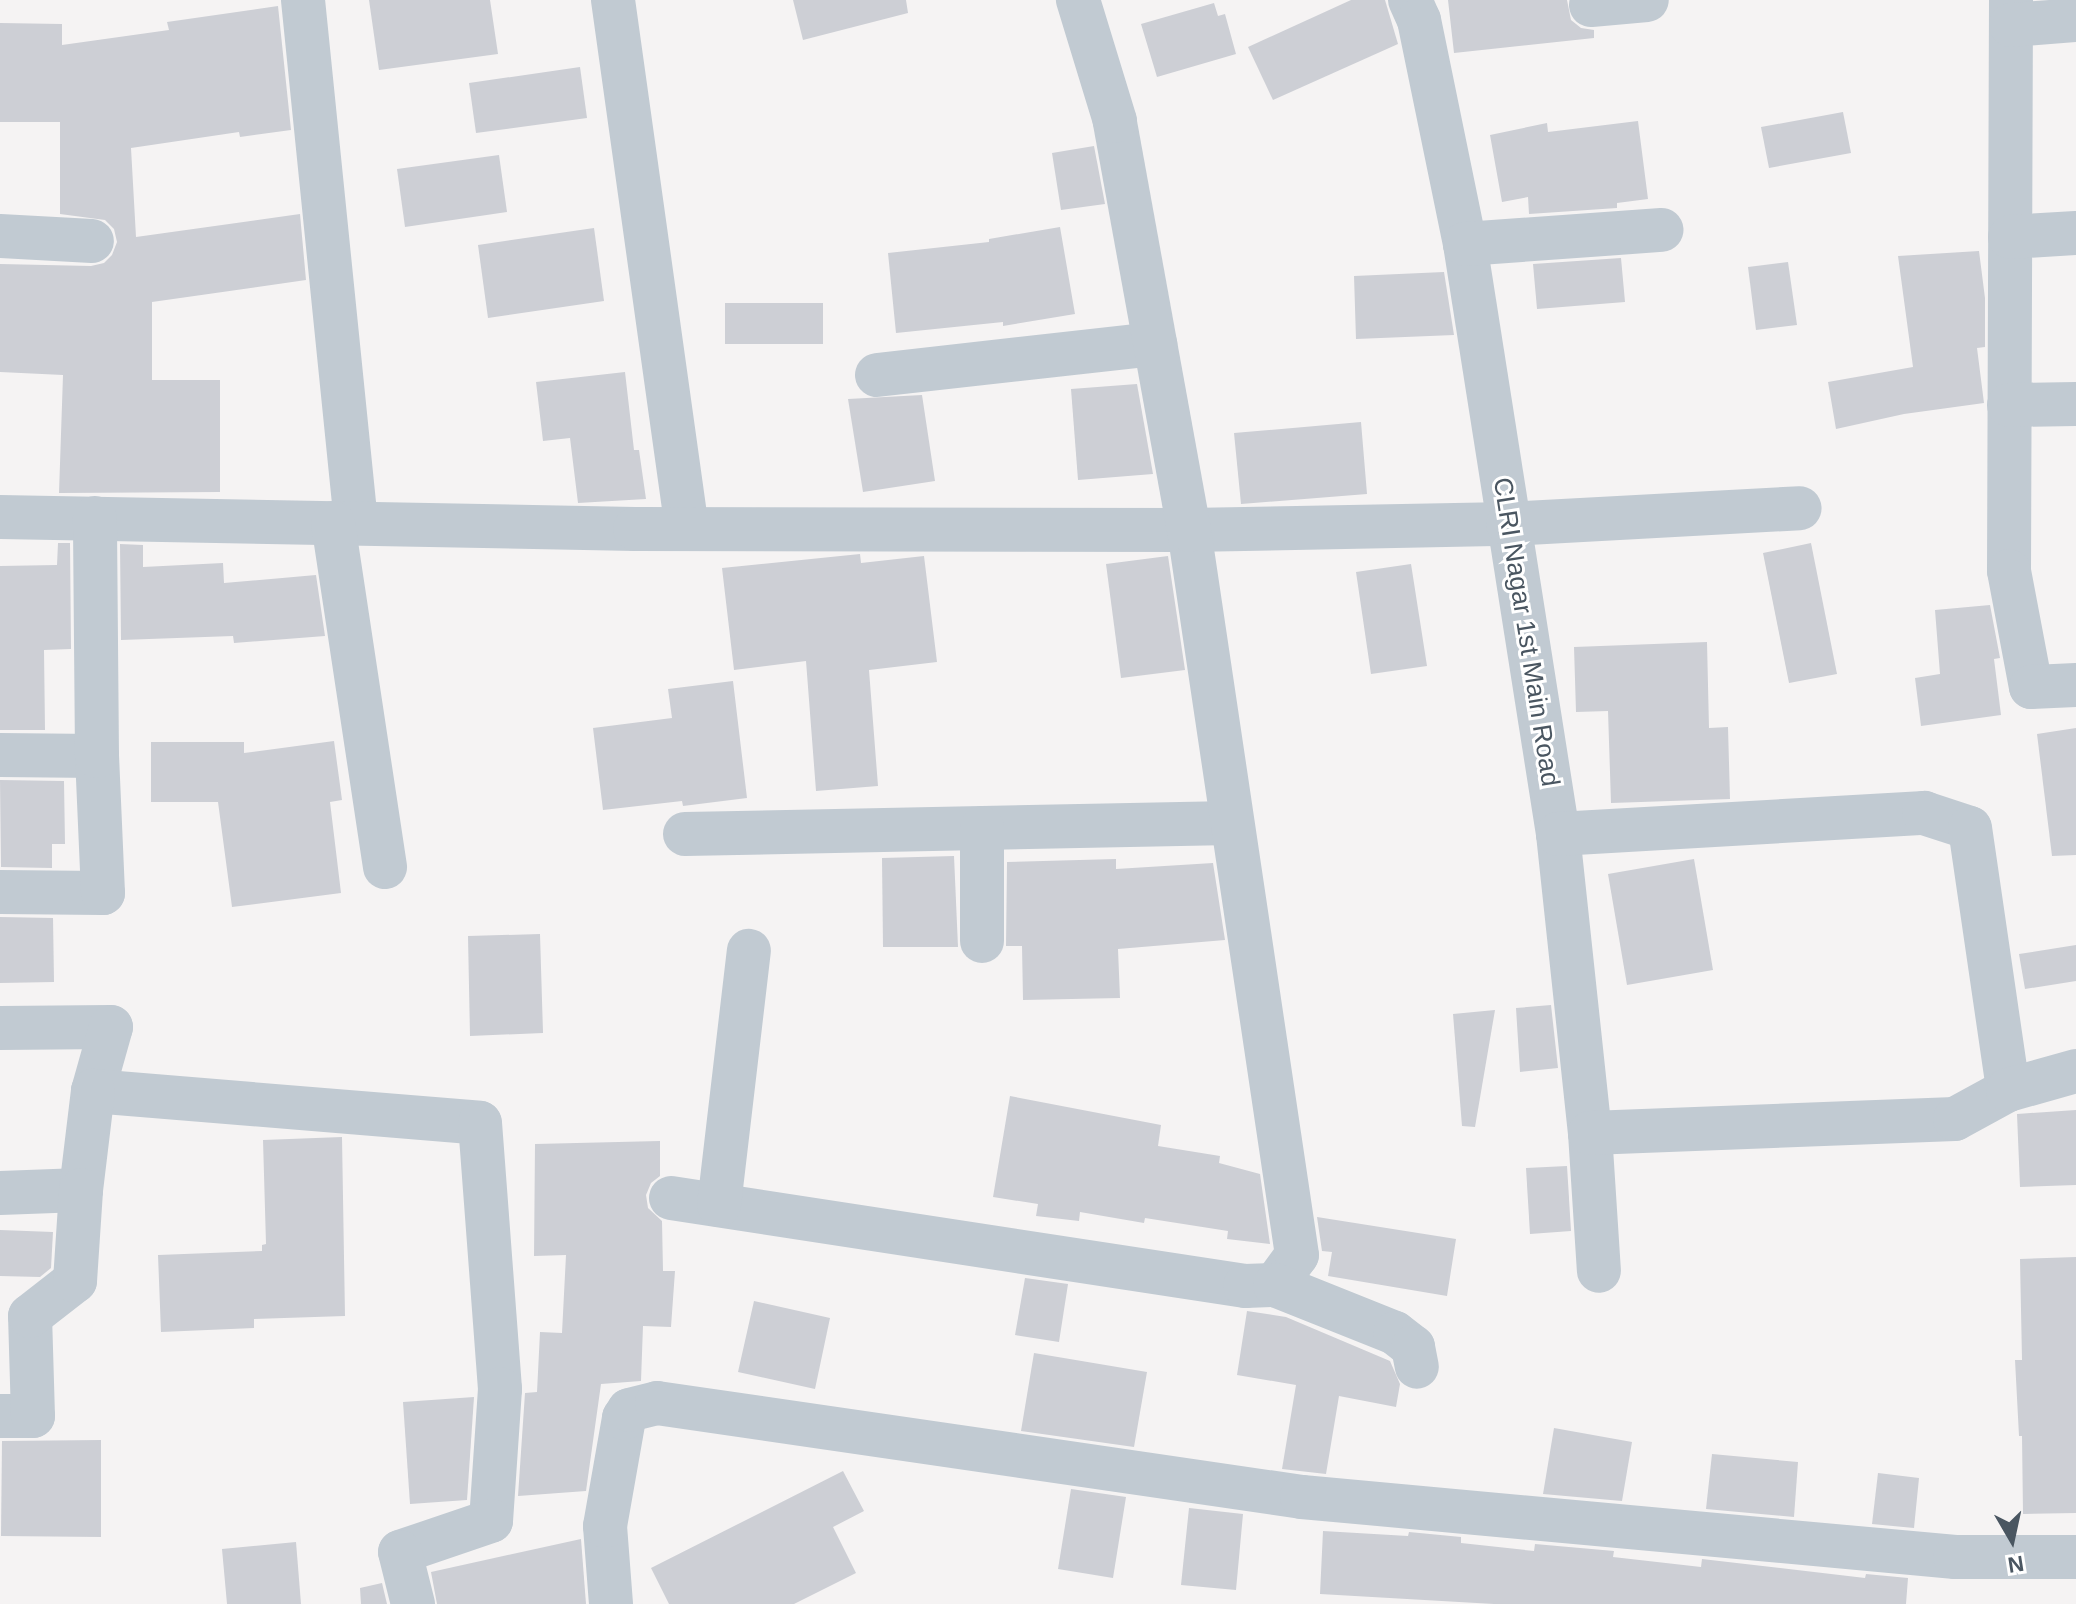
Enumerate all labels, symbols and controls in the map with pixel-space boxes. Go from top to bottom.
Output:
street label: CLRI Nagar 1st Main Road [1486,475,1566,789]
north arrow [1972,1500,2052,1580]
text: N [2006,1551,2026,1578]

